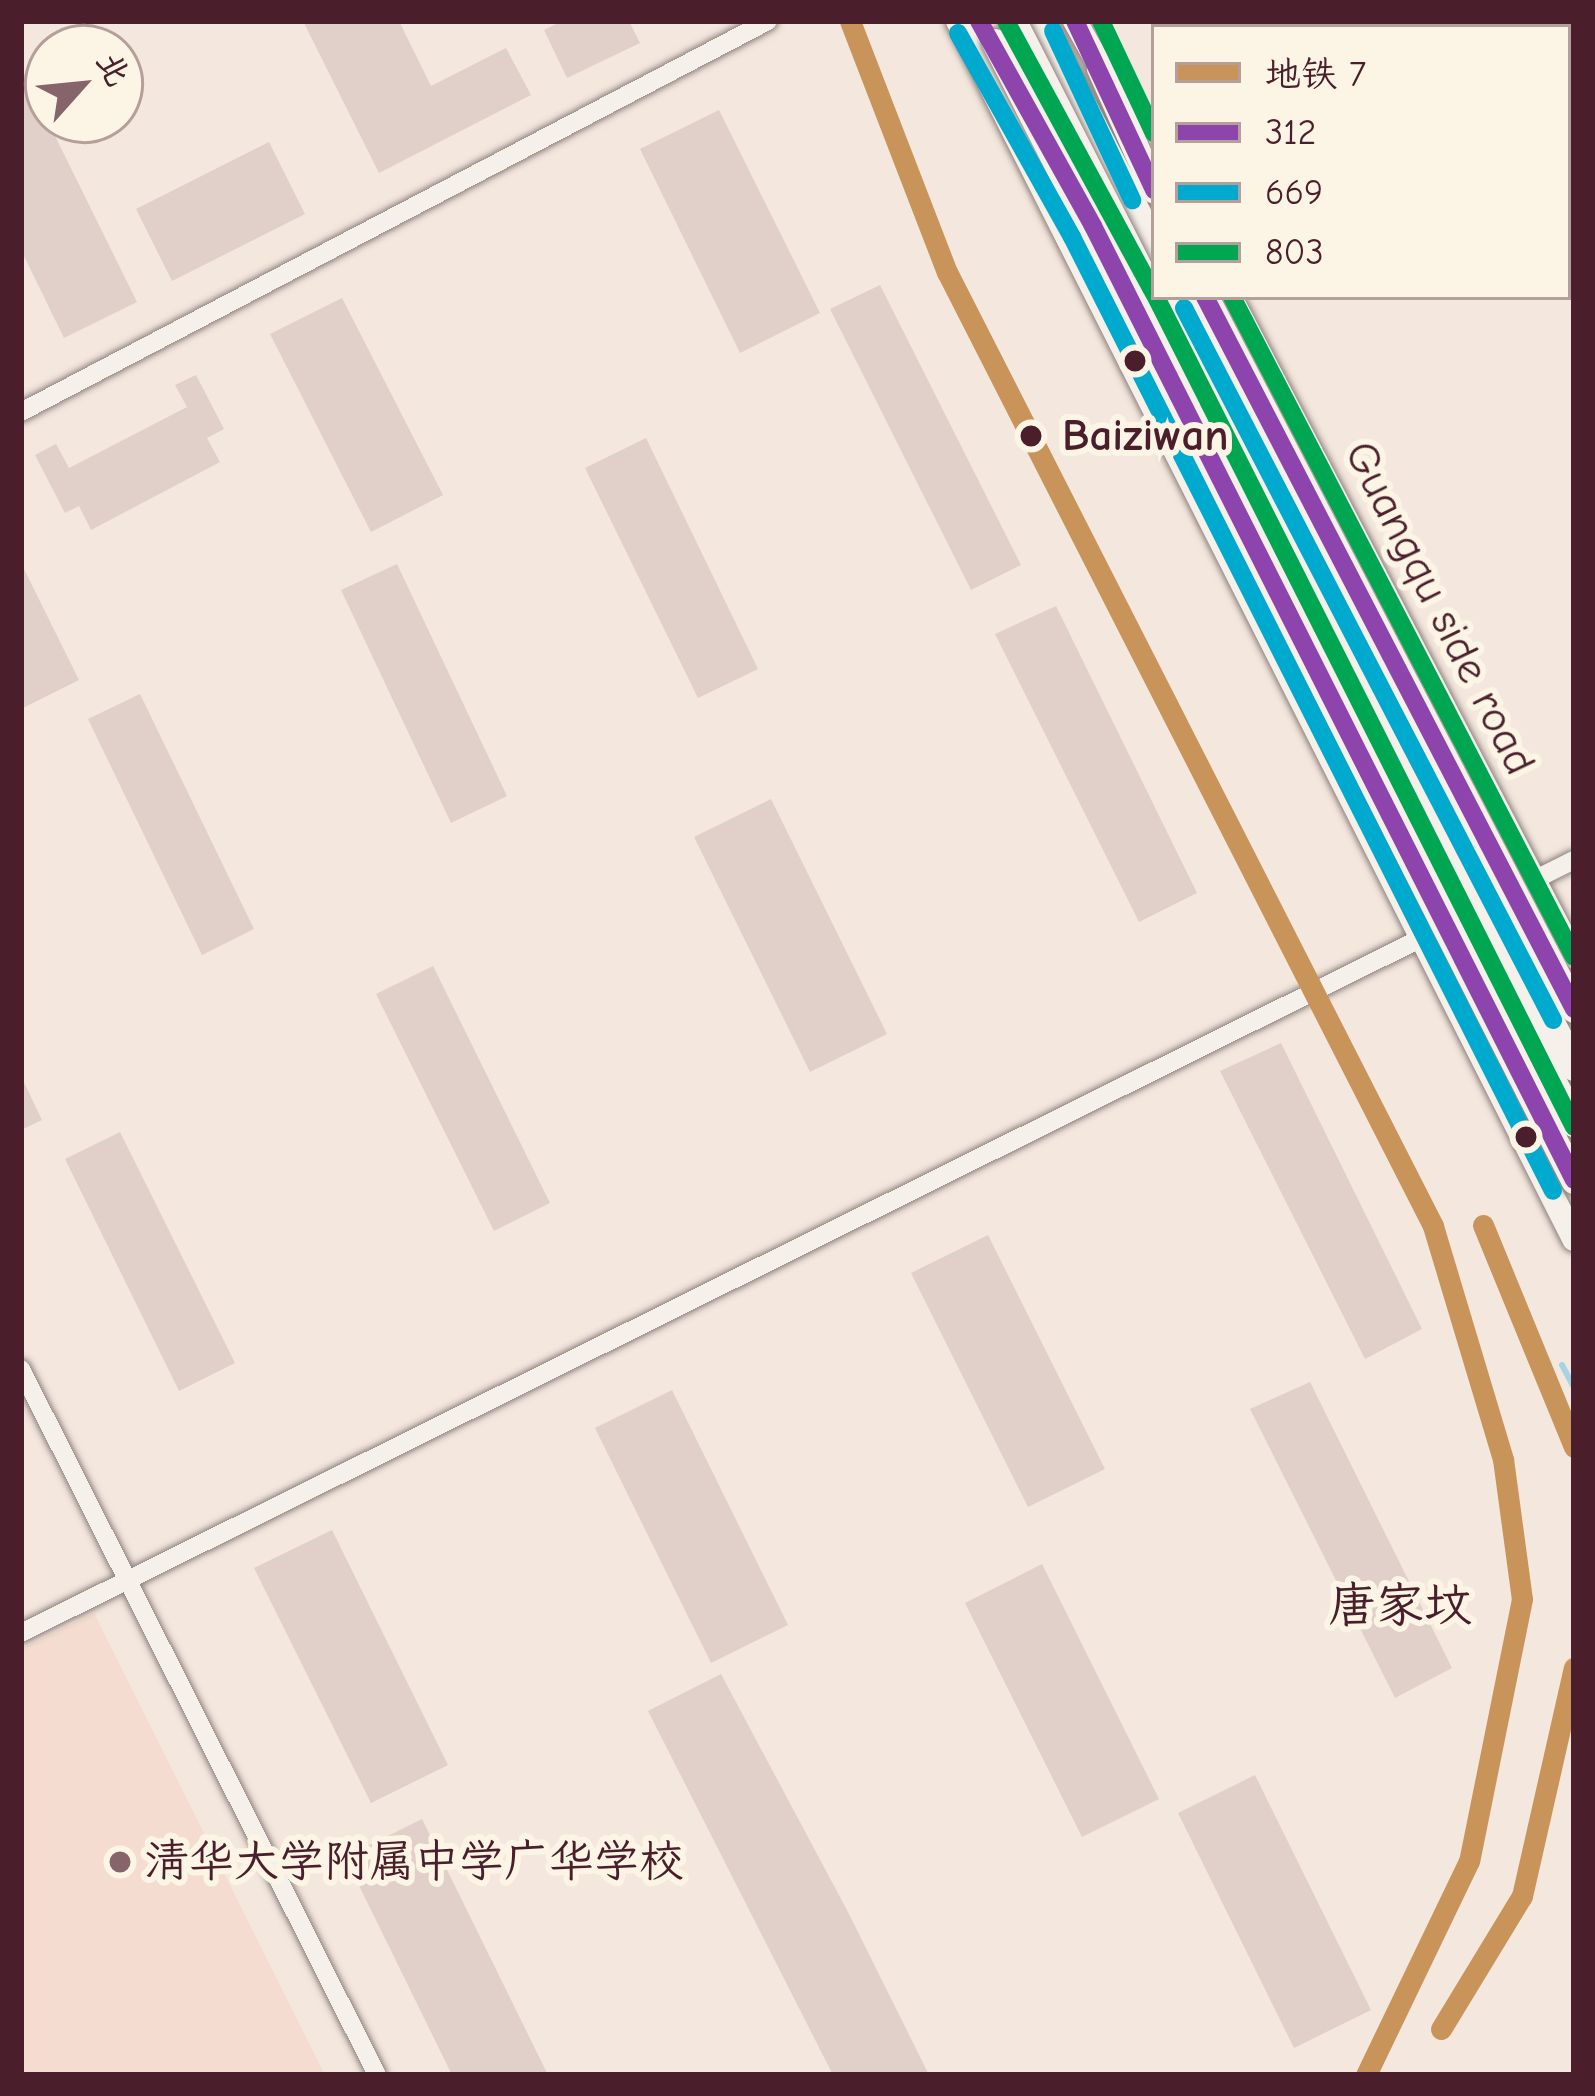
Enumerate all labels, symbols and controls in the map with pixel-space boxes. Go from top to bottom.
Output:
north arrow [24,24,144,144]
legend [1151,24,1571,300]
text: 北 [89,46,138,92]
text: 地铁 7 [1265,54,1366,95]
text: 312 [1265,112,1316,153]
text: 669 [1265,172,1323,213]
text: 803 [1265,232,1324,273]
unlabelled marker [1124,350,1146,372]
place label: Baiziwan [1062,409,1229,463]
marker: Baiziwan [1010,415,1052,457]
street label: Guangqu side road [1333,432,1547,784]
unlabelled marker [1515,1126,1537,1148]
district label: 唐家坟 [1328,1577,1472,1635]
place label: 清华大学附属中学广华学校 [144,1835,684,1889]
marker: 清华大学附属中学广华学校 [107,1849,133,1875]

